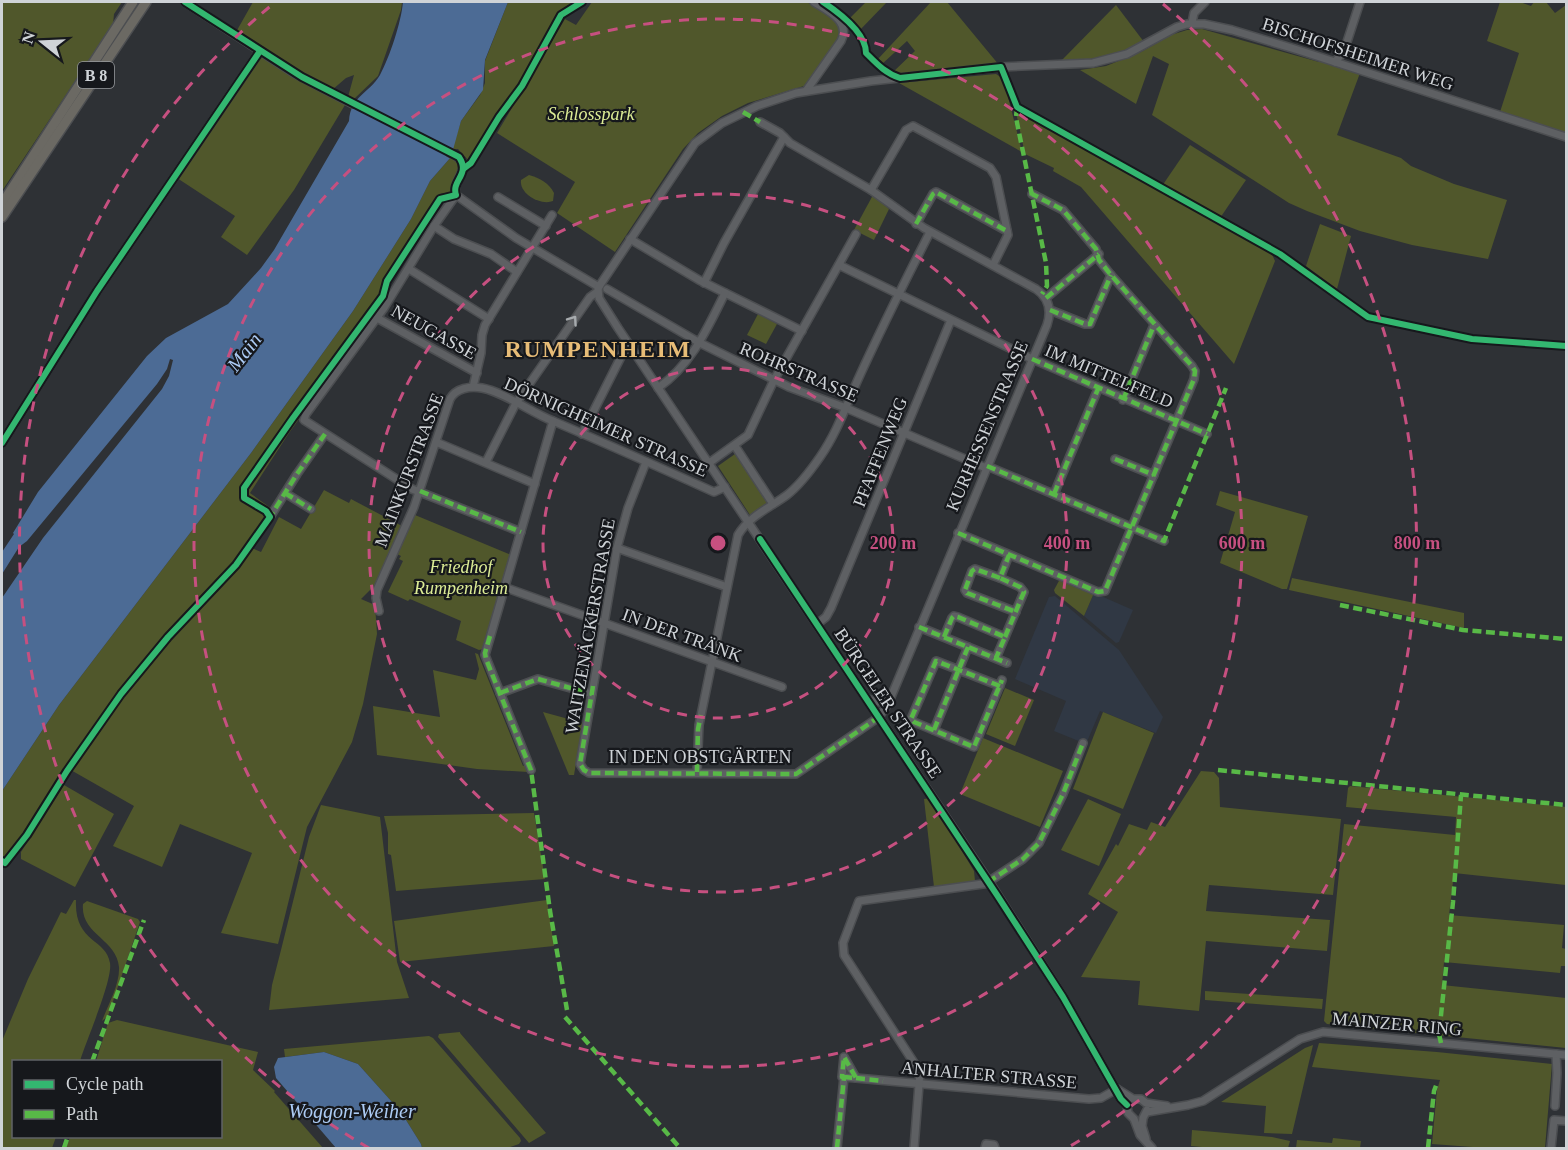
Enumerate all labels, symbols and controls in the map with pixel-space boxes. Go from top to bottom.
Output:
north arrow [12,12,72,72]
street label: BISCHOFSHEIMER WEG [1260,14,1456,94]
text: N [18,29,38,46]
road number: B 8 [78,62,114,88]
park label: Schlosspark [548,104,636,124]
street label: NEUGASSE [388,300,480,364]
one-way arrow [566,316,577,327]
water label: Main [222,329,266,376]
district label: RUMPENHEIM [505,336,691,362]
street label: ROHRSTRASSE [737,338,861,406]
street label: KURHESSENSTRASSE [942,338,1032,514]
street label: IM MITTELFELD [1042,340,1176,412]
street label: DÖRNIGHEIMER STRASSE [501,373,711,481]
street label: MAINKURSTRASSE [370,390,448,550]
street label: PFAFFENWEG [849,394,911,510]
street label: WAITZENÄCKERSTRASSE [561,517,619,735]
centre of rings [708,533,728,553]
text: 200 m [870,533,916,553]
text: 400 m [1044,533,1090,553]
text: 600 m [1219,533,1265,553]
text: 800 m [1394,533,1440,553]
park label: Friedhof Rumpenheim [413,557,508,598]
street label: IN DER TRÄNK [620,604,744,666]
street label: BÜRGELER STRASSE [830,624,946,782]
street label: IN DEN OBSTGÄRTEN [609,747,791,767]
street label: MAINZER RING [1331,1008,1463,1040]
street label: ANHALTER STRASSE [900,1057,1078,1093]
legend [12,1060,222,1138]
text: Cycle path [66,1074,143,1094]
water label: Woggon-Weiher [288,1100,416,1123]
text: Path [66,1104,98,1124]

